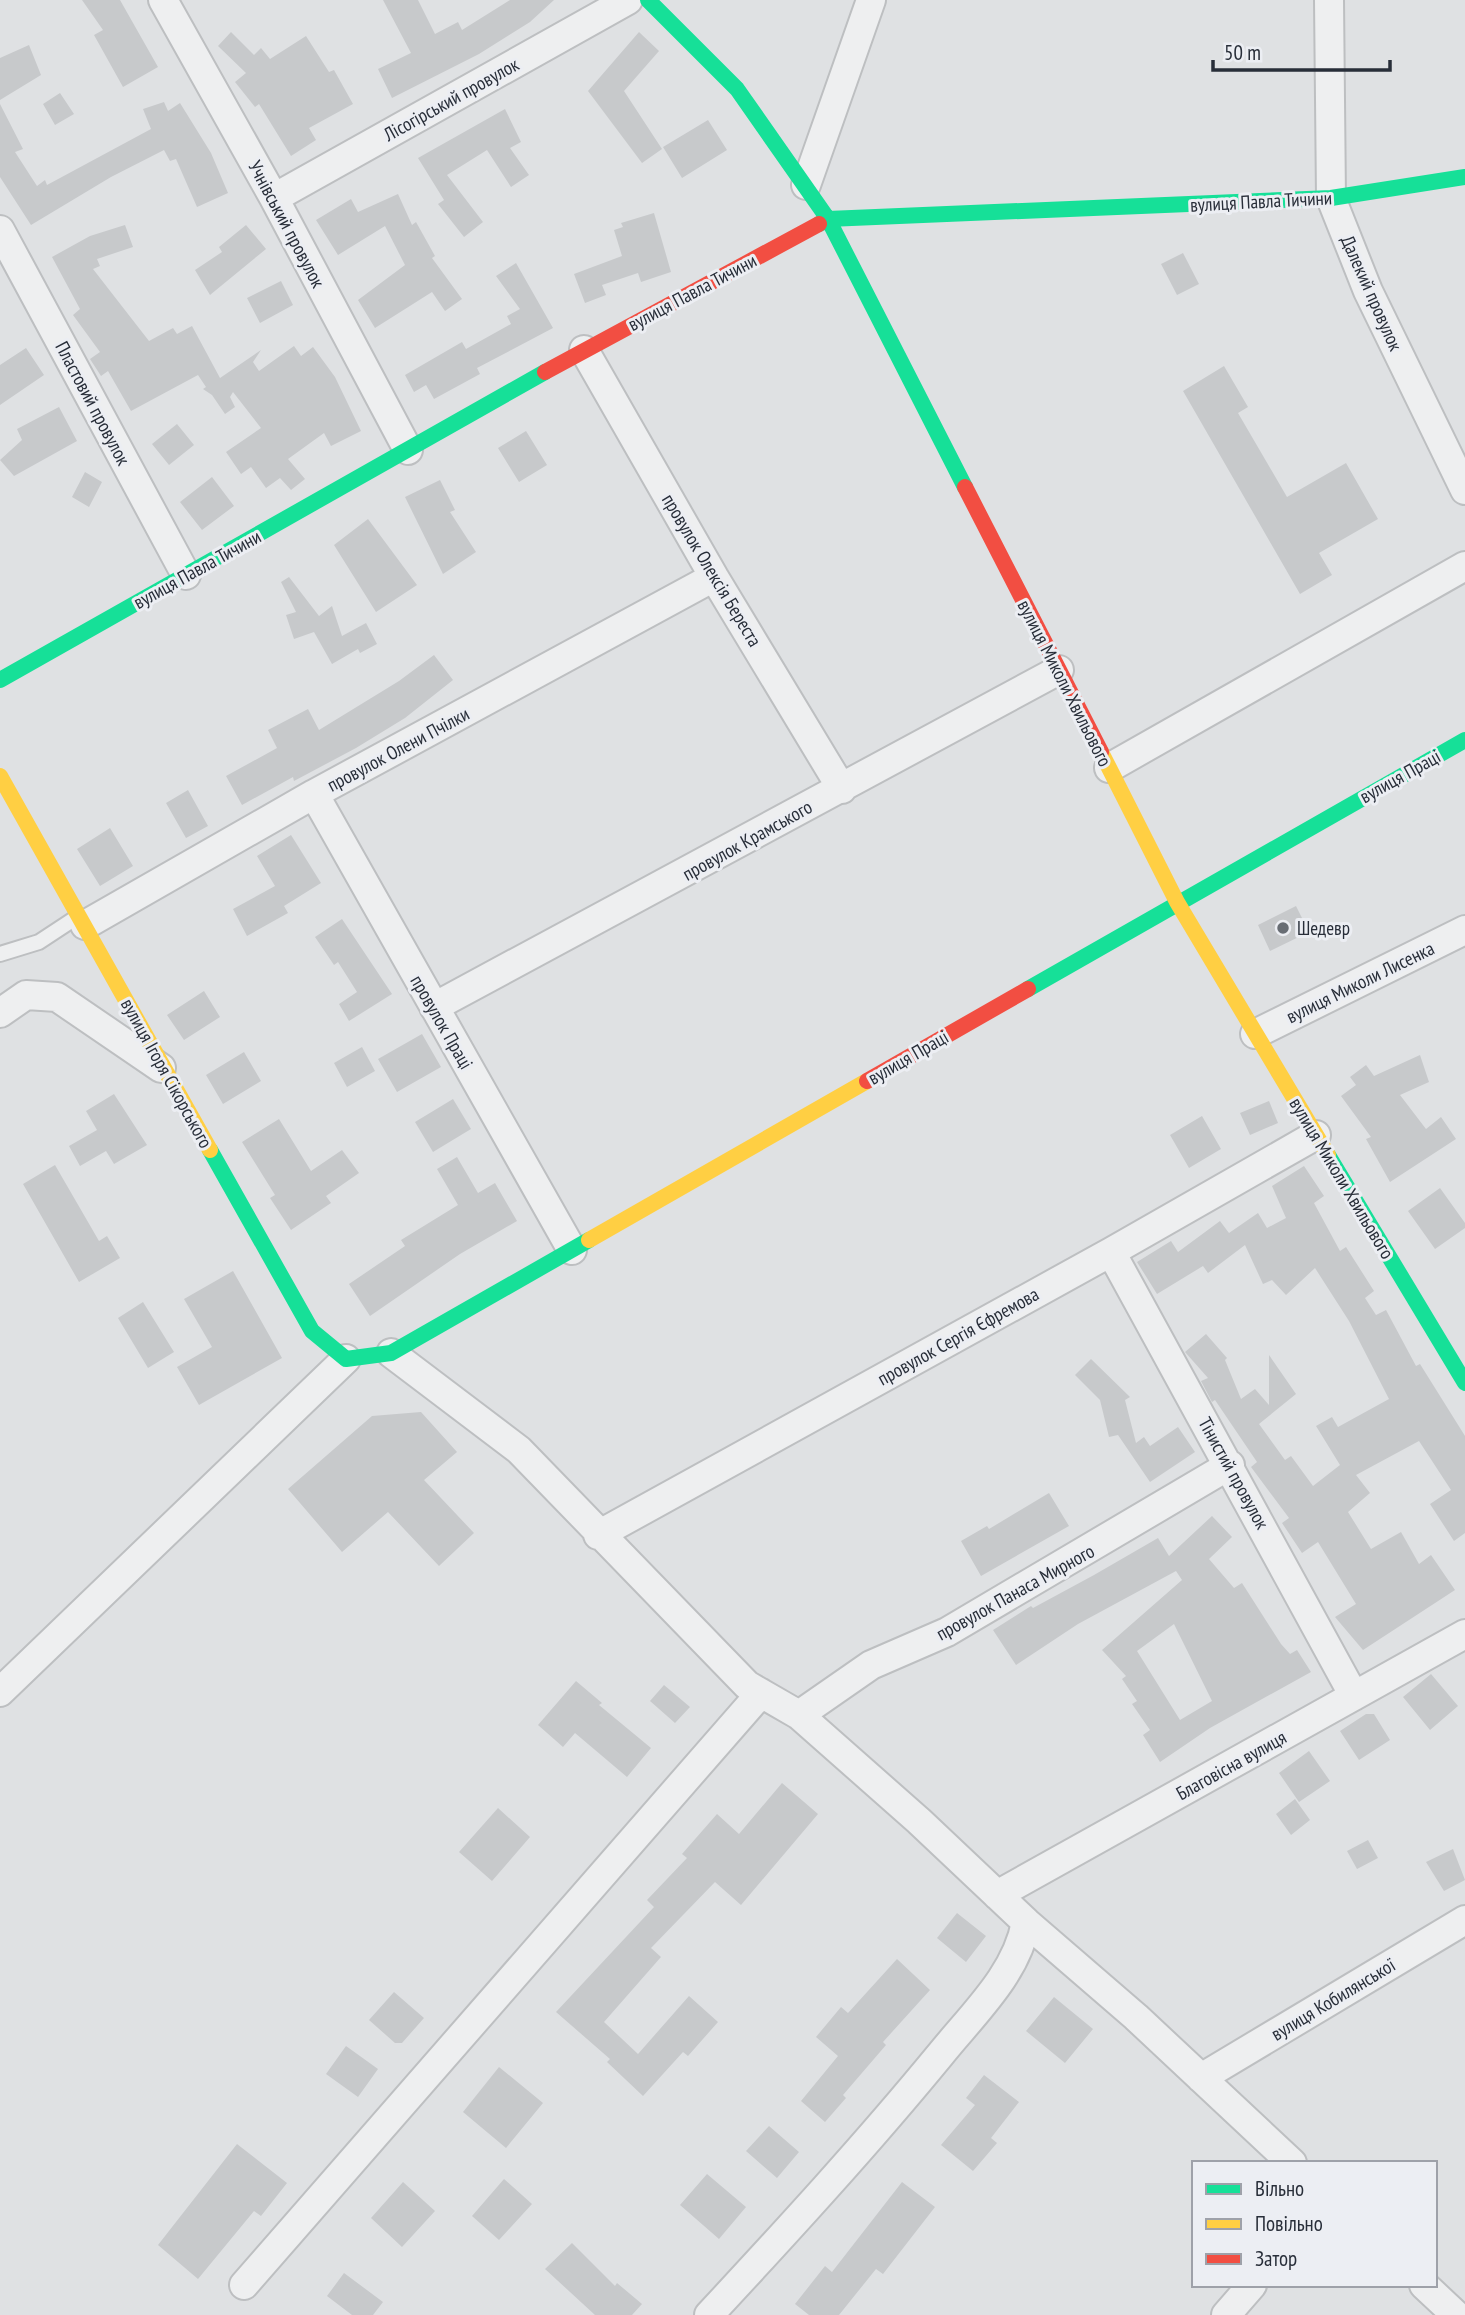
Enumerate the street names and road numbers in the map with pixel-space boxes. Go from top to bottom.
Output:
street label: Лісогірський провулок [378,52,523,147]
street label: Учнівський провулок [243,156,331,292]
street label: вулиця Павла Тичини [1189,185,1333,217]
street label: Далекий провулок [1336,231,1408,355]
street label: вулиця Павла Тичини [624,248,760,336]
street label: Пластовий провулок [50,337,136,470]
street label: провулок Олексія Береста [657,489,767,651]
street label: вулиця Павла Тичини [129,524,265,614]
street label: вулиця Миколи Хвильового [1013,596,1117,770]
street label: провулок Олени Пчілки [323,701,473,797]
street label: вулиця Праці [1355,744,1445,808]
street label: провулок Крамського [678,794,816,886]
street label: вулиця Миколи Лисенка [1282,936,1438,1028]
street label: провулок Праці [405,971,479,1073]
street label: вулиця Ігоря Сікорського [116,994,218,1152]
street label: вулиця Праці [864,1024,952,1090]
street label: вулиця Миколи Хвильового [1284,1093,1400,1263]
street label: провулок Сергія Єфремова [873,1282,1043,1390]
street label: Тінистий провулок [1193,1413,1275,1534]
street label: провулок Панаса Мирного [932,1539,1098,1645]
street label: Благовісна вулиця [1172,1725,1290,1805]
street label: вулиця Кобилянської [1267,1952,1399,2046]

